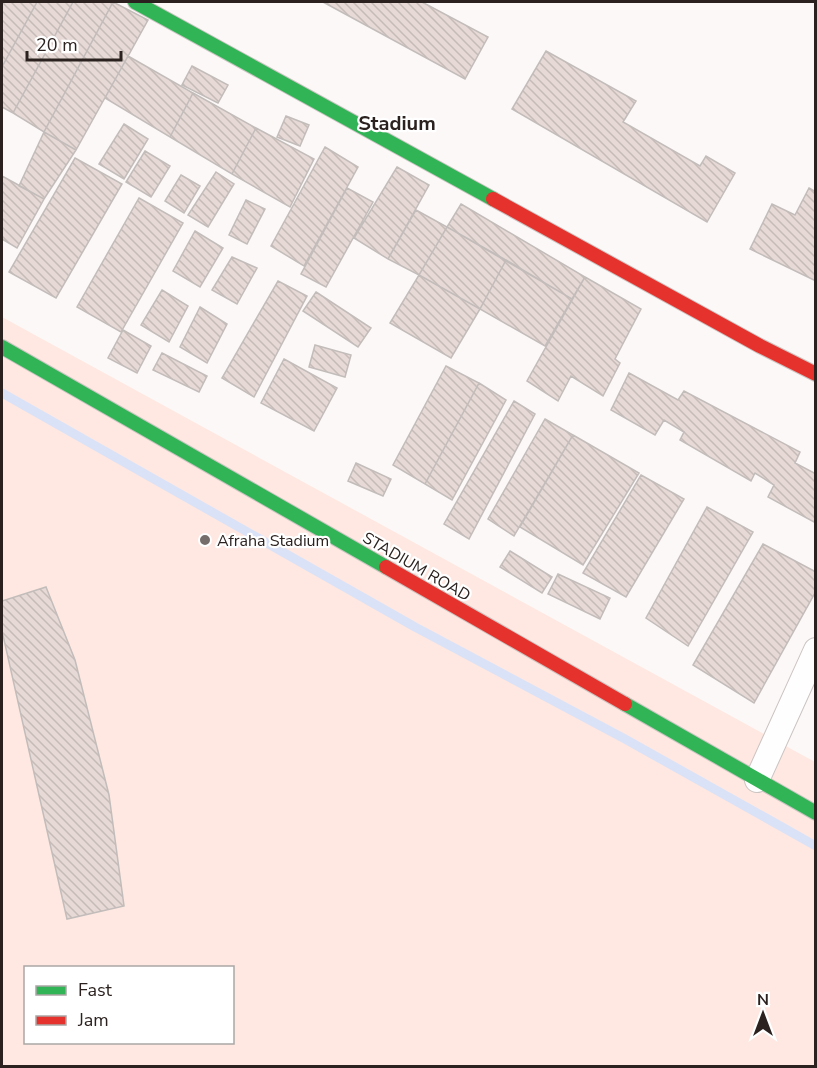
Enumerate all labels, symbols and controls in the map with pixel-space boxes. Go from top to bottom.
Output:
scale bar [27,24,122,62]
text: 20 m [36,33,78,57]
district label: Stadium [358,110,436,137]
street label: STADIUM ROAD [358,527,475,607]
place label: Afraha Stadium [217,530,329,552]
marker: Afraha Stadium [198,533,212,547]
legend [24,966,234,1044]
text: Fast [78,978,113,1002]
north arrow [733,984,793,1044]
text: N [757,989,769,1011]
text: Jam [77,1008,109,1032]

